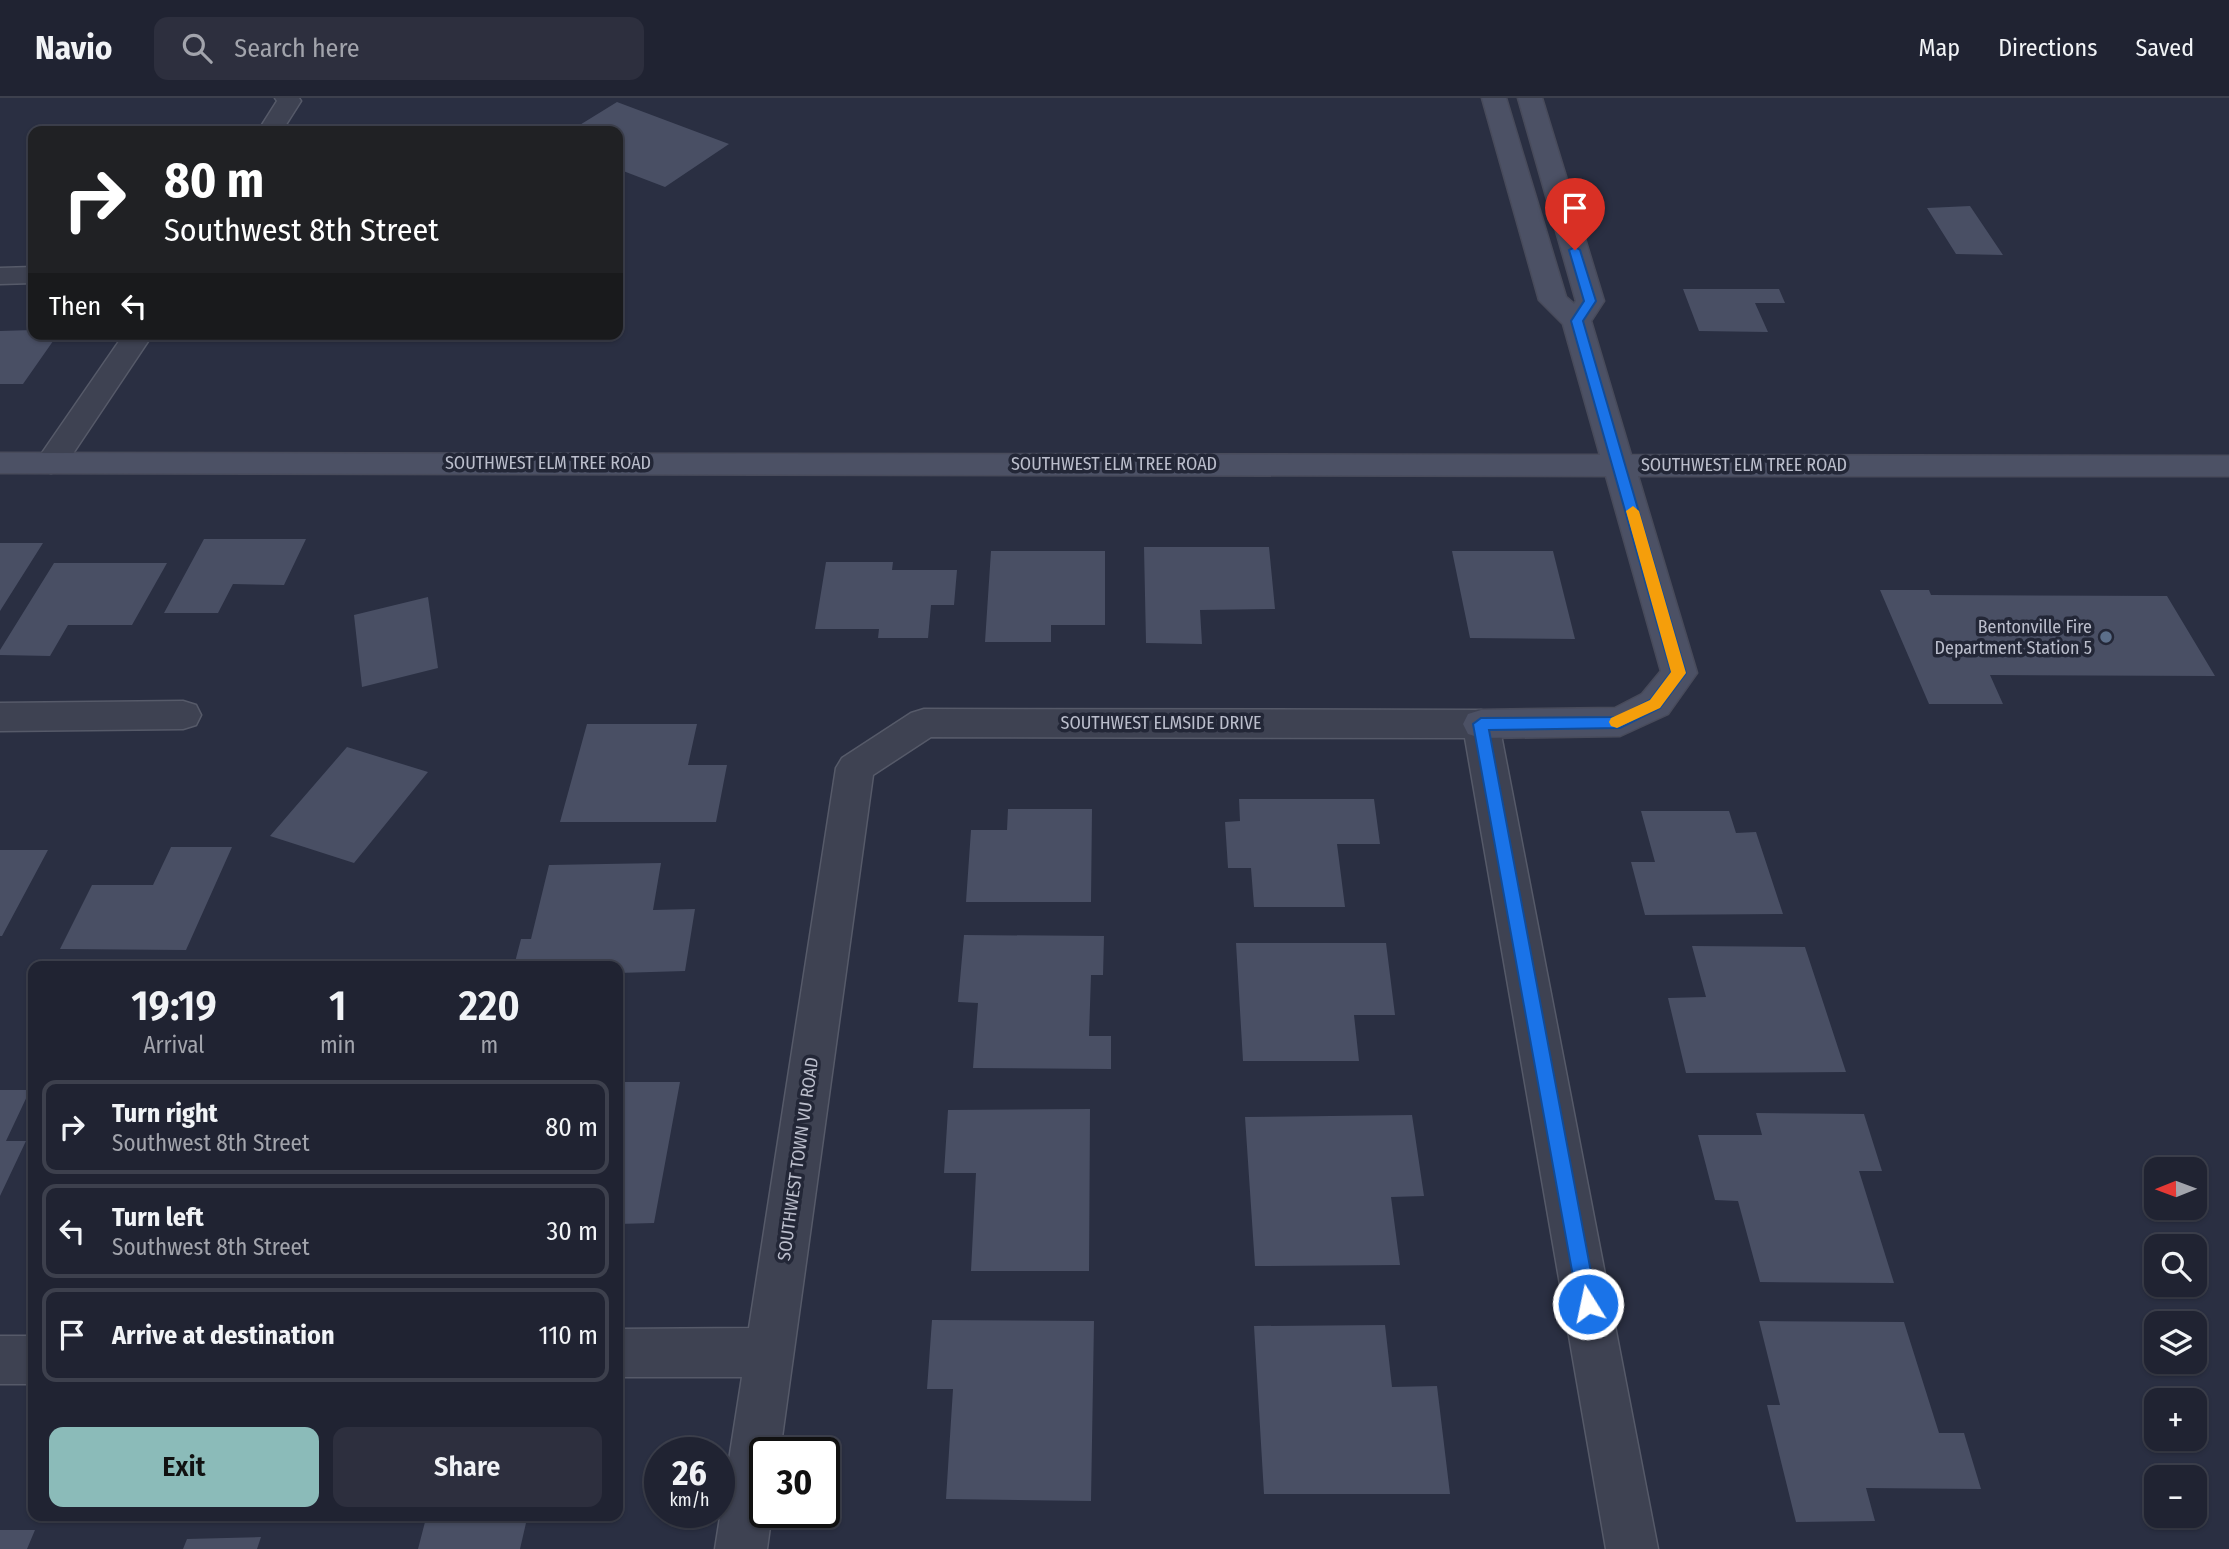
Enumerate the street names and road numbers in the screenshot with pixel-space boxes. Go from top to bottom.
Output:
street label: SOUTHWEST ELM TREE ROAD [445,452,651,474]
street label: SOUTHWEST ELM TREE ROAD [1011,453,1217,475]
street label: SOUTHWEST ELM TREE ROAD [1641,454,1847,476]
street label: SOUTHWEST ELMSIDE DRIVE [1060,712,1262,734]
street label: SOUTHWEST TOWN VU ROAD [773,1056,823,1262]

